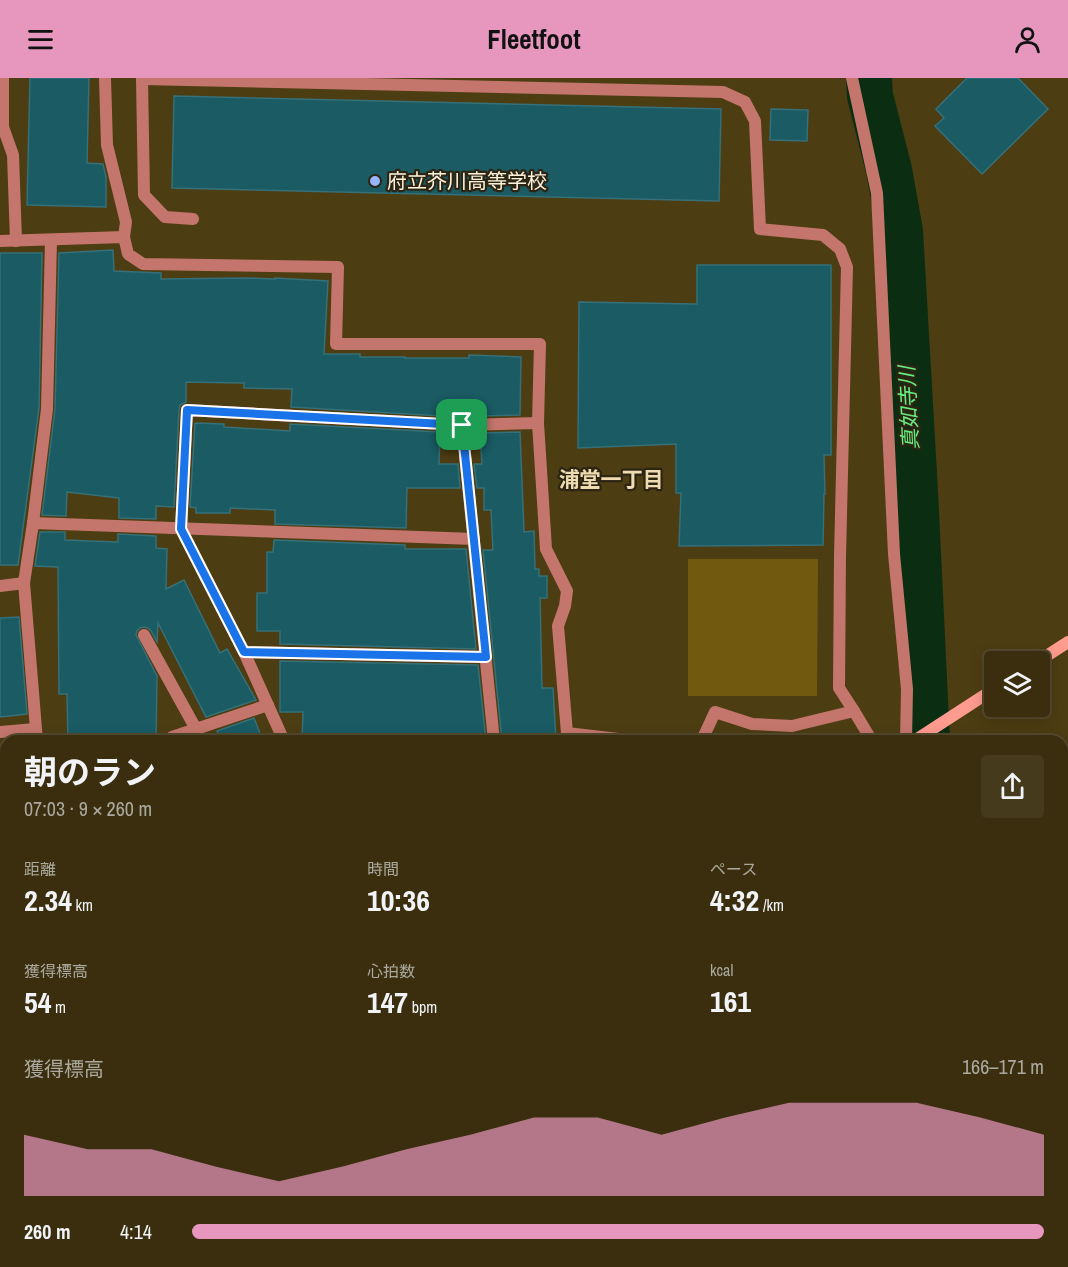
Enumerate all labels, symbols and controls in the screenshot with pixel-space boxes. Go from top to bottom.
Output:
text: Fleetfoot [487,21,581,57]
icon: menu [24,23,57,56]
icon: person [1011,23,1044,56]
place label: 府立芥川高等学校 [387,167,547,194]
marker: 府立芥川高等学校 [368,174,382,188]
water label: 真如寺川 [892,363,925,451]
pin [436,399,487,450]
icon: arrive [445,408,478,441]
district label: 浦堂一丁目 [559,465,664,494]
map controls [984,651,1050,717]
button: layers [984,651,1050,717]
text: 朝のラン [24,750,156,794]
button: share [981,755,1044,818]
text: 07:03 · 9 × 260 m [24,795,152,822]
text: 距離 [24,858,56,880]
text: 時間 [367,858,399,880]
text: ペース [710,858,757,880]
text: 2.34 [24,880,72,920]
text: 10:36 [367,880,430,920]
text: 4:32 [710,880,759,920]
text: km [72,894,93,916]
text: /km [759,894,784,916]
text: kcal [710,959,733,981]
text: 獲得標高 [24,960,88,982]
text: 心拍数 [367,960,415,982]
text: 161 [710,981,751,1021]
text: 54 [24,982,51,1022]
text: 147 [367,982,408,1022]
text: m [51,996,66,1018]
text: bpm [408,996,437,1018]
text: 166–171 m [962,1053,1044,1080]
text: 獲得標高 [24,1055,104,1082]
text: 260 m [24,1218,71,1245]
text: 4:14 [120,1218,152,1245]

